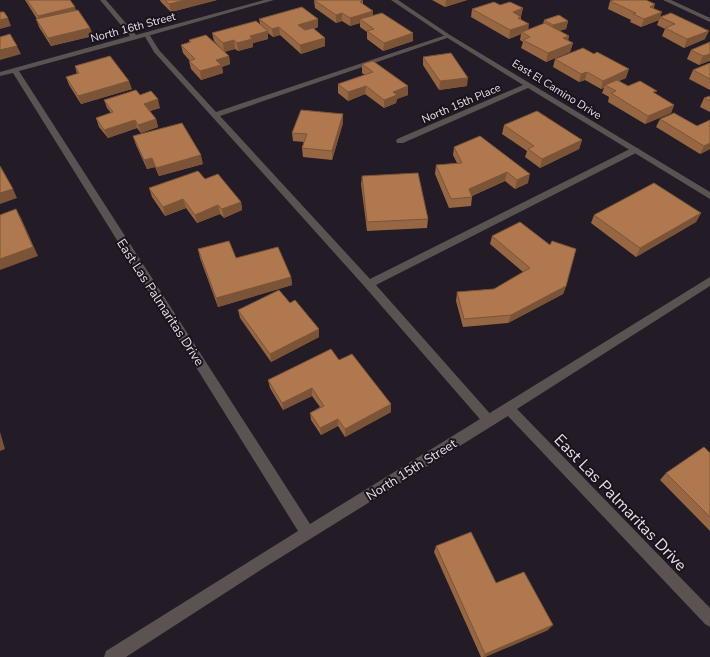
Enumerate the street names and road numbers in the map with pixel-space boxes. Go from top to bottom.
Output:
street label: North 16th Street [89,9,177,46]
street label: East El Camino Drive [509,56,604,123]
street label: North 15th Place [419,80,503,127]
street label: East Las Palmaritas Drive [112,235,208,370]
street label: East Las Palmaritas Drive [549,429,692,576]
street label: North 15th Street [363,435,461,505]

